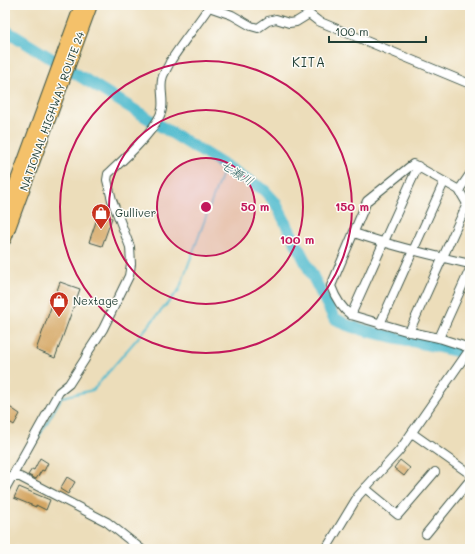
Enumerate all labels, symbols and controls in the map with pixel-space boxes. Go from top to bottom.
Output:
scale bar [329,18,426,44]
text: 100 m [335,23,369,39]
street label: NATIONAL HIGHWAY ROUTE 24 [16,28,88,193]
district label: KITA [292,53,326,70]
water label: 七瀬川 [218,156,257,188]
text: 50 m [241,198,269,214]
text: 150 m [335,198,369,214]
centre of rings [199,200,213,214]
shop icon: Gulliver [90,202,112,230]
place label: Gulliver [115,205,156,220]
text: 100 m [280,231,314,247]
shop icon: Nextage [48,290,70,318]
place label: Nextage [73,293,119,308]

